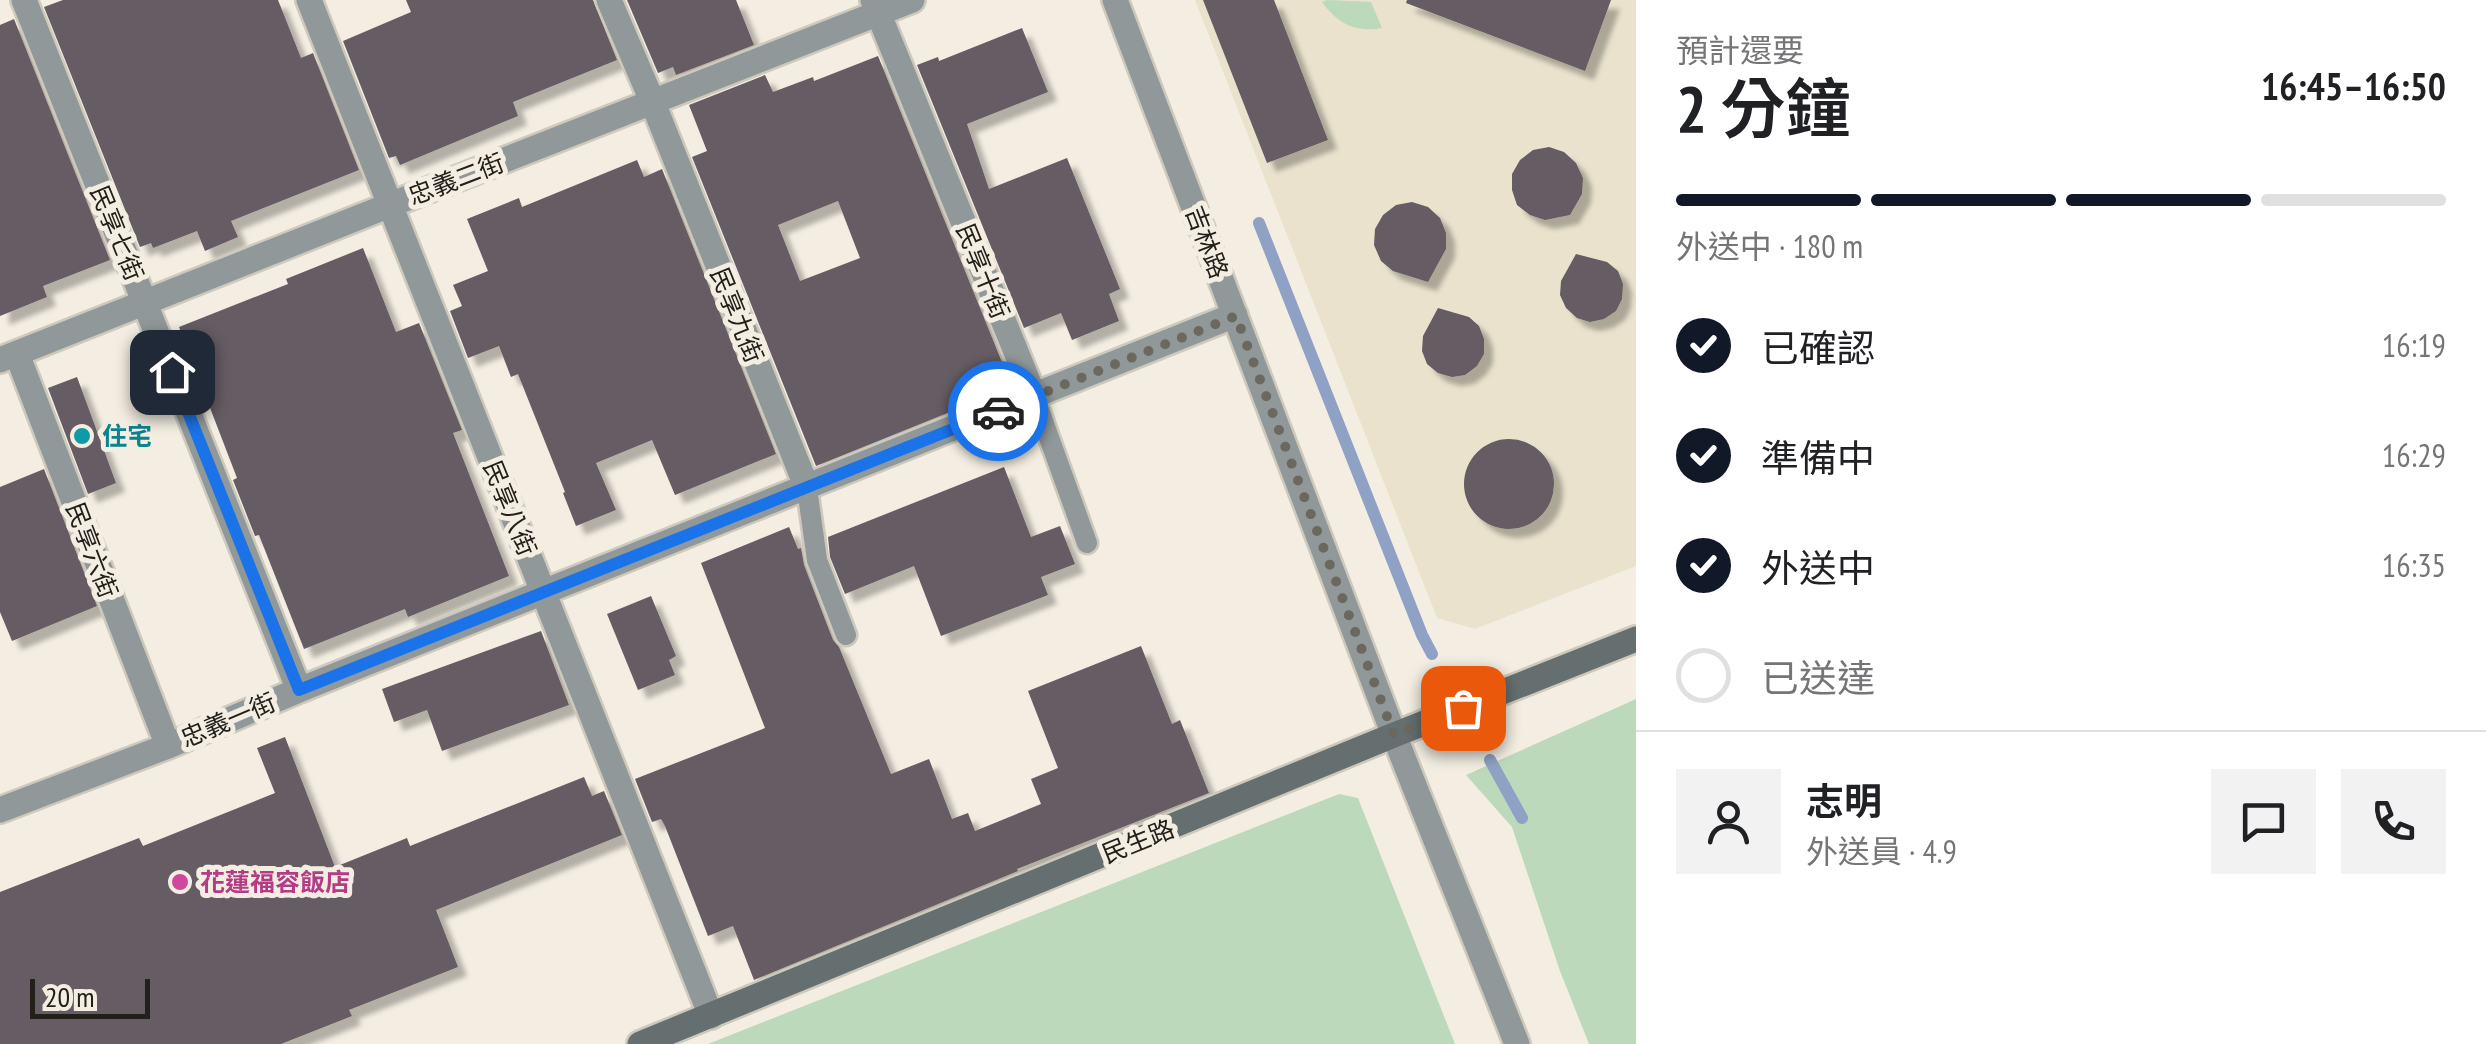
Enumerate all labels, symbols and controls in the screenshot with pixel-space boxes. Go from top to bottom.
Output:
text: 預計還要 [1676,29,1804,71]
text: 16:45–16:50 [2261,61,2446,110]
text: 2 分鐘 [1676,66,1850,150]
street label: 忠義二街 [404,146,508,212]
street label: 民享七街 [83,181,151,285]
street label: 吉林路 [1179,201,1235,283]
street label: 民享十街 [949,219,1017,323]
text: 外送中 · 180 m [1676,225,1863,267]
street label: 民享九街 [703,263,771,367]
icon: check [1676,318,1731,373]
text: 已確認 [1761,323,1875,372]
text: 16:19 [2382,324,2446,366]
pin [130,330,215,415]
icon: home [145,345,200,400]
courier [948,361,1048,461]
icon: car [971,384,1026,439]
place label: 住宅 [102,420,152,452]
marker: 住宅 [71,425,93,447]
icon: check [1676,428,1731,483]
text: 準備中 [1761,433,1875,482]
text: 16:29 [2382,434,2446,476]
street label: 民享八街 [476,456,544,560]
street label: 民享六街 [59,498,125,602]
icon: check [1676,538,1731,593]
text: 外送中 [1761,543,1875,592]
text: 16:35 [2382,544,2446,586]
text: 已送達 [1761,653,1875,702]
pin [1421,666,1506,751]
icon: bag [1436,681,1491,736]
street label: 忠義一街 [176,686,280,754]
button: person [1676,769,1781,874]
button: chat [2211,769,2316,874]
button: phone [2341,769,2446,874]
text: 志明 [1806,776,1882,825]
street label: 民生路 [1097,812,1179,870]
text: 外送員 · 4.9 [1806,830,1957,872]
place label: 花蓮福容飯店 [200,866,350,898]
marker: 花蓮福容飯店 [169,871,191,893]
scale bar [30,974,150,1018]
text: 20 m [45,978,94,1015]

